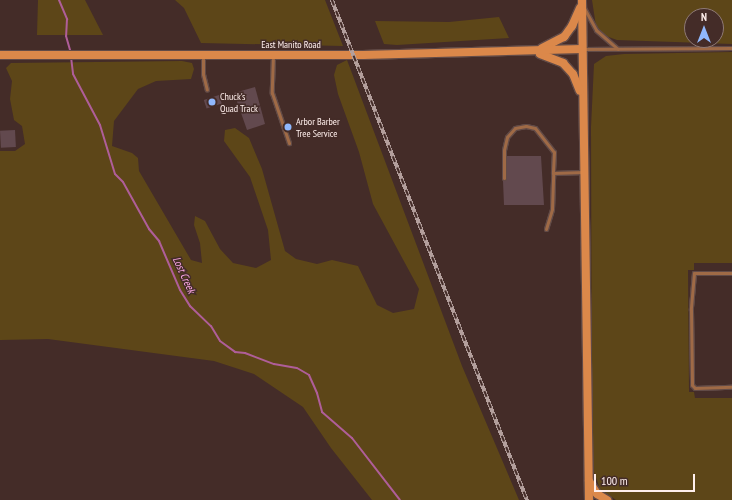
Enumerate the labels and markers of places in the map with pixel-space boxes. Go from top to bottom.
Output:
place label: Chuck's Quad Track [220,90,258,114]
marker: Chuck's Quad Track [207,97,217,107]
place label: Arbor Barber Tree Service [296,115,340,138]
marker: Arbor Barber Tree Service [283,122,293,132]

